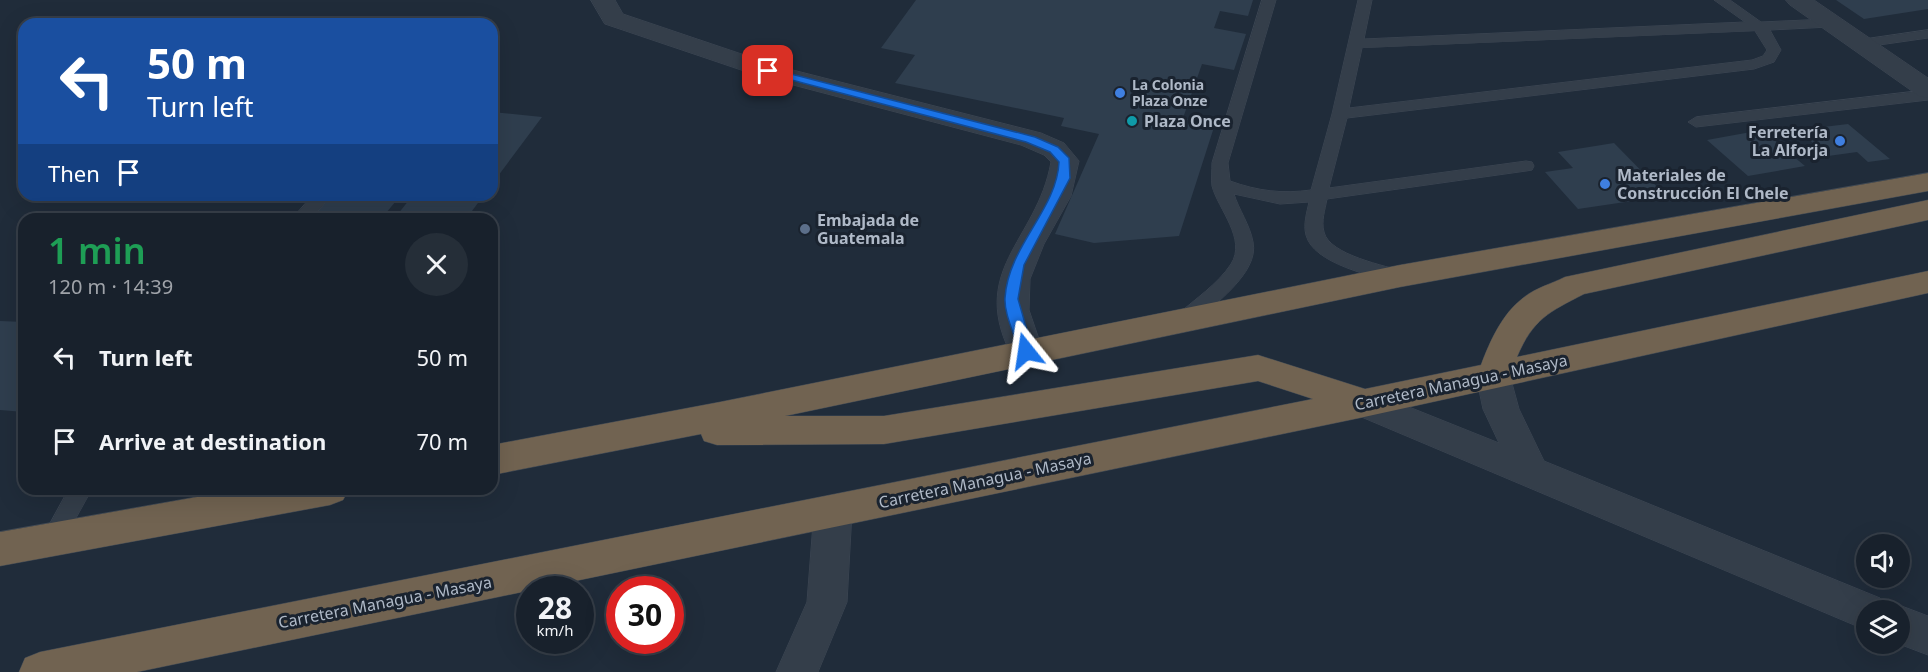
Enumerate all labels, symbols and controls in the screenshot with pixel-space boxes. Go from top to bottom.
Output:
text: 50 m [147,34,247,91]
icon: left [48,42,126,120]
pin [742,45,793,96]
icon: arrive [751,54,784,87]
place label: La Colonia Plaza Onze [1132,75,1208,110]
marker: La Colonia Plaza Onze [1113,86,1127,100]
text: Turn left [147,88,253,125]
place label: Plaza Once [1144,110,1231,132]
marker: Plaza Once [1125,114,1139,128]
place label: Ferretería La Alforja [1748,121,1828,161]
marker: Ferretería La Alforja [1833,134,1847,148]
icon: arrive [112,156,145,189]
text: Then [48,158,100,188]
place label: Materiales de Construcción El Chele [1617,164,1789,204]
marker: Materiales de Construcción El Chele [1598,177,1612,191]
place label: Embajada de Guatemala [817,209,919,249]
marker: Embajada de Guatemala [798,222,812,236]
text: 1 min [48,226,146,275]
button: close [405,233,468,296]
text: 120 m · 14:39 [48,273,173,300]
position arrow [994,319,1058,383]
icon: left [48,341,81,374]
text: Turn left [99,342,193,372]
text: 50 m [417,342,468,372]
street label: Carretera Managua - Masaya [1353,349,1569,415]
icon: arrive [48,425,81,458]
text: Arrive at destination [99,426,326,456]
text: 70 m [417,426,468,456]
street label: Carretera Managua - Masaya [877,447,1093,513]
map controls [1856,534,1910,654]
button: sound [1856,534,1910,588]
street label: Carretera Managua - Masaya [276,570,494,634]
speed limit sign: 30 [606,576,684,654]
text: 28 [538,587,572,628]
button: layers [1856,600,1910,654]
text: km/h [537,620,573,640]

